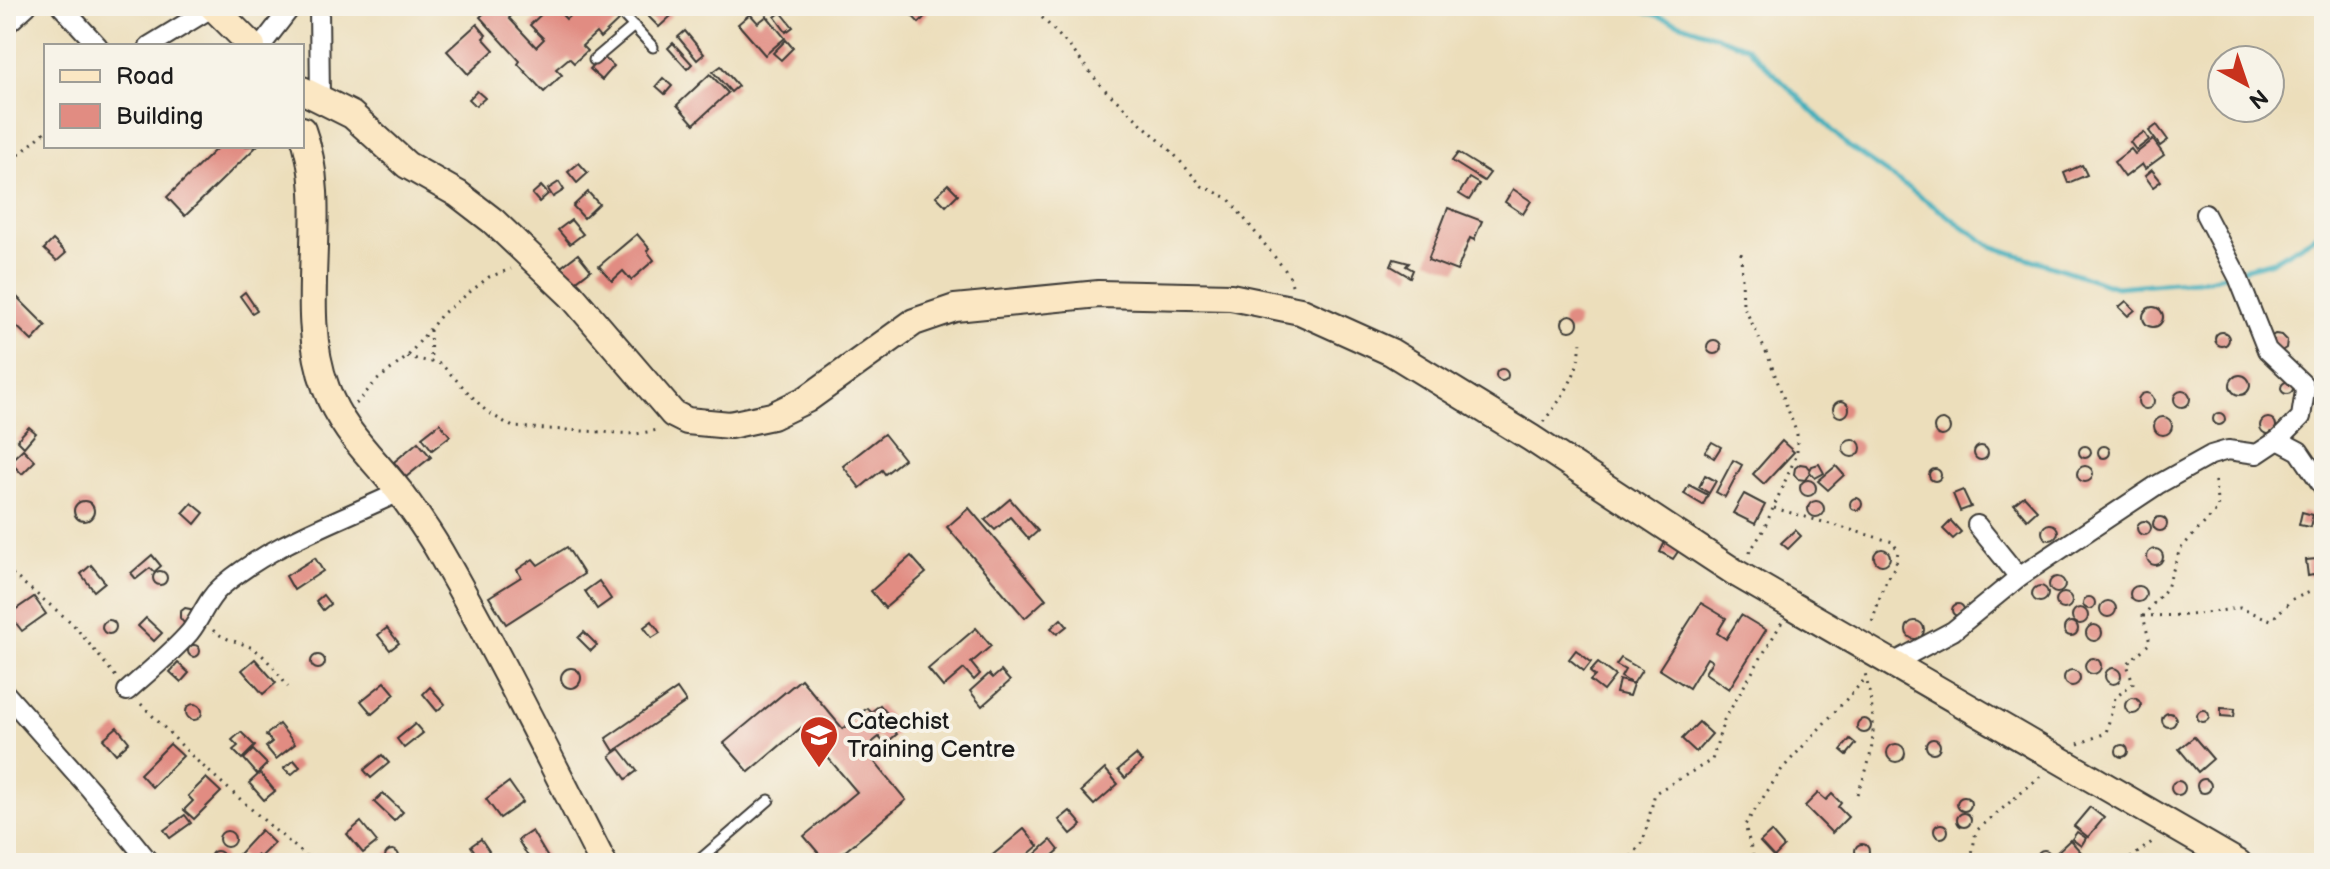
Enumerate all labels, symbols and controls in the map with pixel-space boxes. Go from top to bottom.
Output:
legend [44,44,304,148]
north arrow [2206,44,2286,124]
text: Road [116,62,174,91]
text: N [2243,83,2273,114]
text: Building [116,102,203,131]
place label: Catechist Training Centre [847,707,1015,764]
school or university icon: Catechist Training Centre [798,714,840,769]

